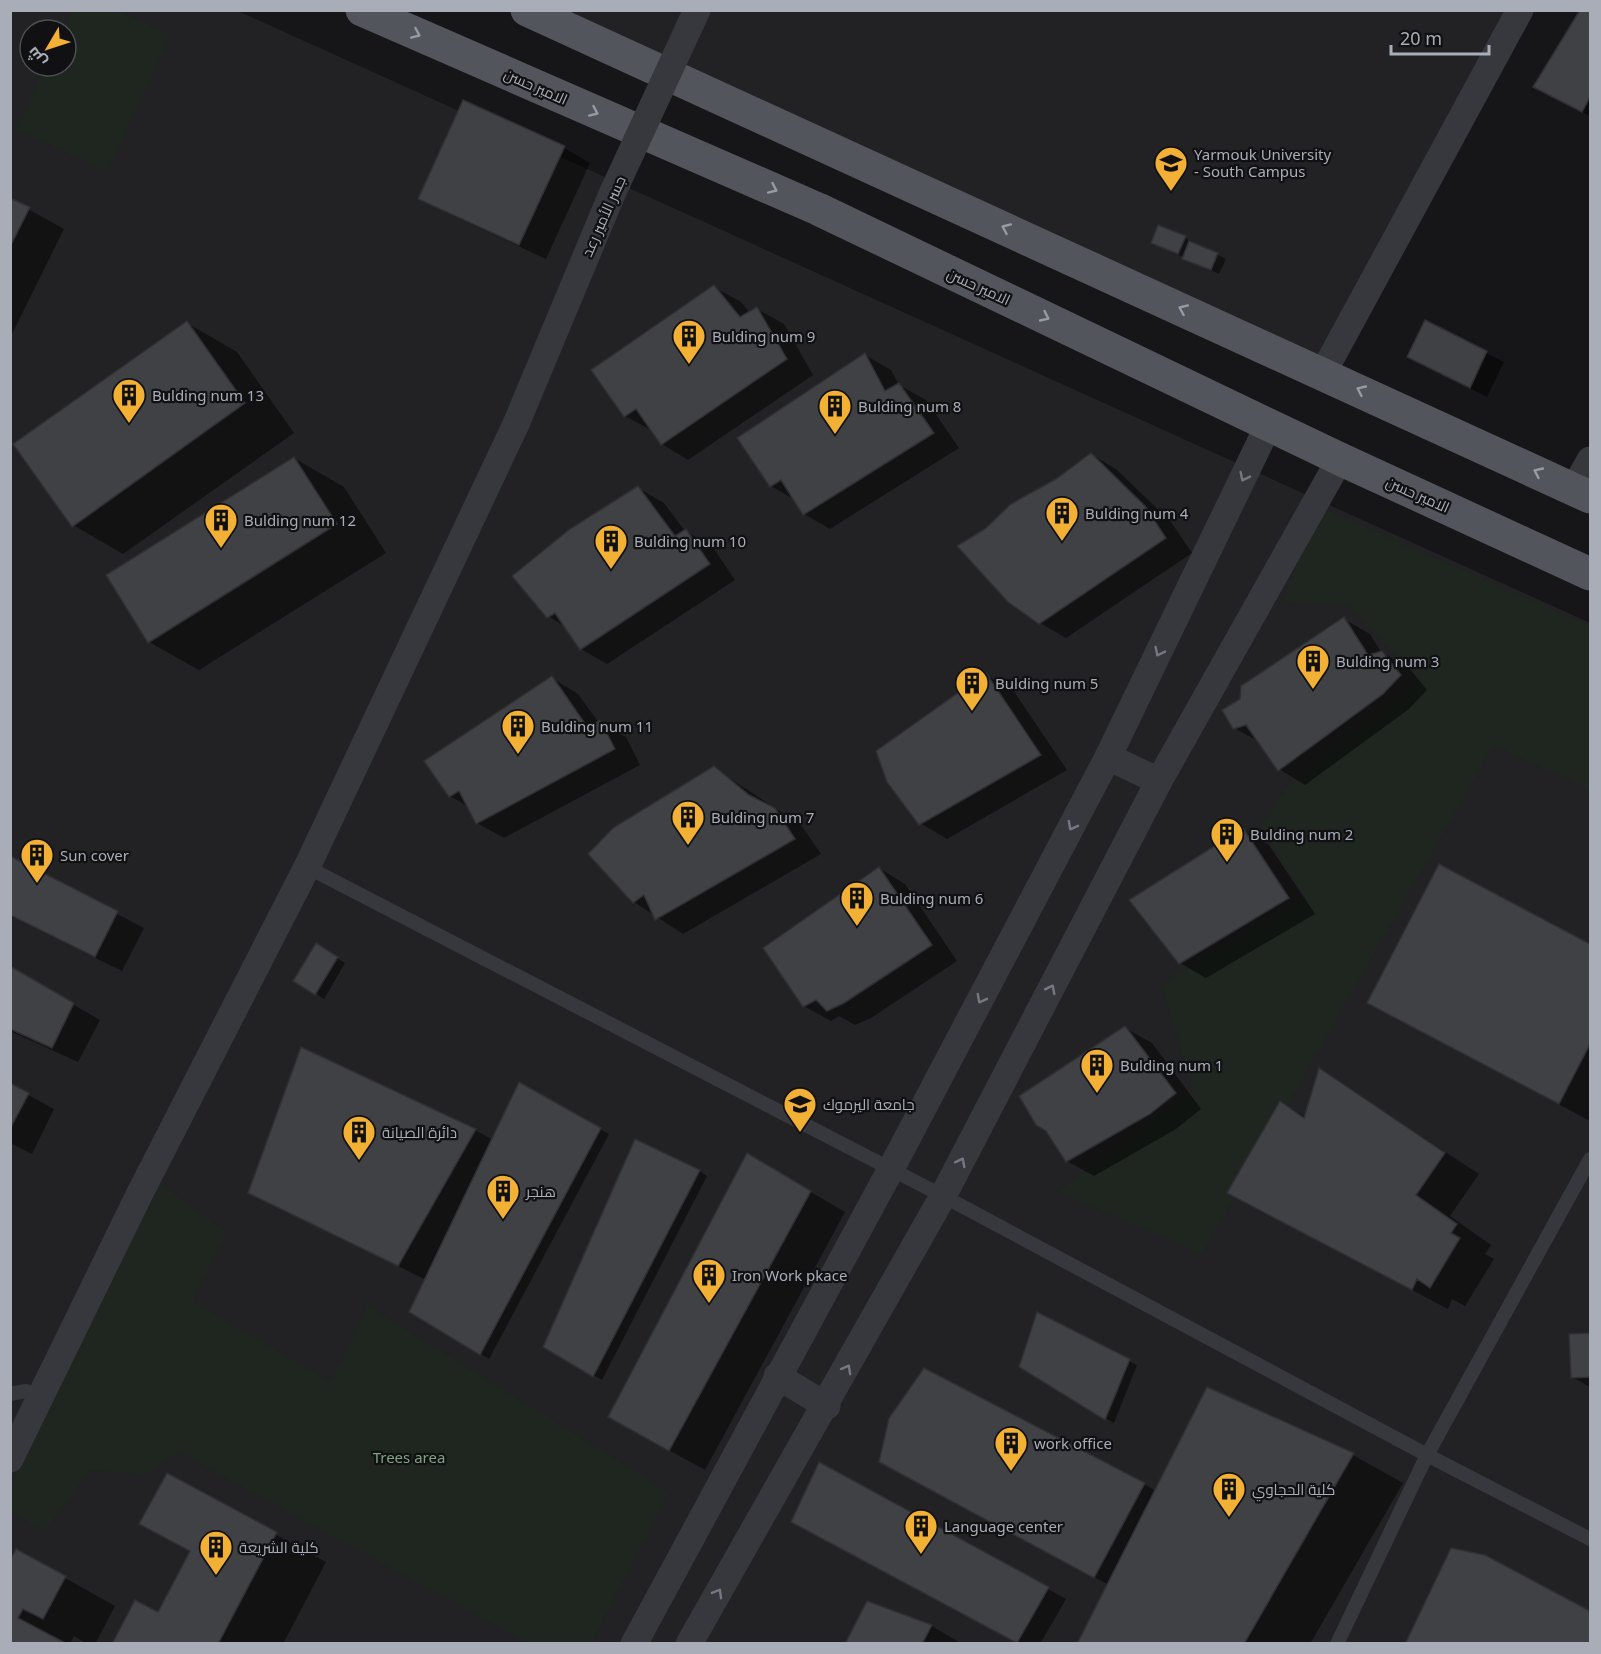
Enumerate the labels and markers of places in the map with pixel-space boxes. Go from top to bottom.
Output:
place label: Yarmouk University - South Campus [1194,144,1331,181]
school or university icon: Yarmouk University - South Campus [1153,145,1189,192]
building icon: Bulding num 9 [671,318,707,365]
place label: Bulding num 9 [712,326,815,346]
building icon: Bulding num 13 [111,377,147,424]
place label: Bulding num 13 [152,385,264,405]
building icon: Bulding num 8 [817,388,853,435]
place label: Bulding num 8 [858,396,961,416]
building icon: Bulding num 4 [1044,495,1080,542]
building icon: Bulding num 12 [203,502,239,549]
place label: Bulding num 4 [1085,503,1189,523]
place label: Bulding num 12 [244,510,356,530]
building icon: Bulding num 10 [593,523,629,570]
place label: Bulding num 10 [634,531,746,551]
building icon: Bulding num 3 [1295,643,1331,690]
place label: Bulding num 3 [1336,651,1439,671]
building icon: Bulding num 5 [954,665,990,712]
place label: Bulding num 5 [995,673,1098,693]
building icon: Bulding num 11 [500,708,536,755]
place label: Bulding num 11 [541,716,653,736]
building icon: Bulding num 7 [670,799,706,846]
place label: Bulding num 7 [711,807,814,827]
building icon: Bulding num 2 [1209,816,1245,863]
place label: Bulding num 2 [1250,824,1353,844]
building icon: Sun cover [19,837,55,884]
place label: Sun cover [60,845,129,865]
building icon: Bulding num 6 [839,880,875,927]
place label: Bulding num 6 [880,888,983,908]
building icon: Bulding num 1 [1079,1047,1115,1094]
place label: Bulding num 1 [1120,1055,1223,1075]
school or university icon: جامعة اليرموك [782,1086,818,1133]
place label: جامعة اليرموك [823,1094,915,1114]
building icon: دائرة الصيانة [341,1114,377,1161]
place label: دائرة الصيانة [382,1122,457,1142]
building icon: هنجر [485,1173,521,1220]
place label: هنجر [525,1181,556,1201]
building icon: Iron Work pkace [691,1257,727,1304]
place label: Iron Work pkace [732,1265,847,1285]
building icon: work office [993,1425,1029,1472]
place label: work office [1034,1433,1112,1453]
building icon: كلية الحجاوي [1211,1471,1247,1518]
place label: كلية الحجاوي [1252,1479,1335,1502]
building icon: Language center [903,1508,939,1555]
place label: Language center [944,1516,1063,1536]
building icon: كلية الشريعة [198,1529,234,1576]
place label: كلية الشريعة [239,1537,319,1557]

